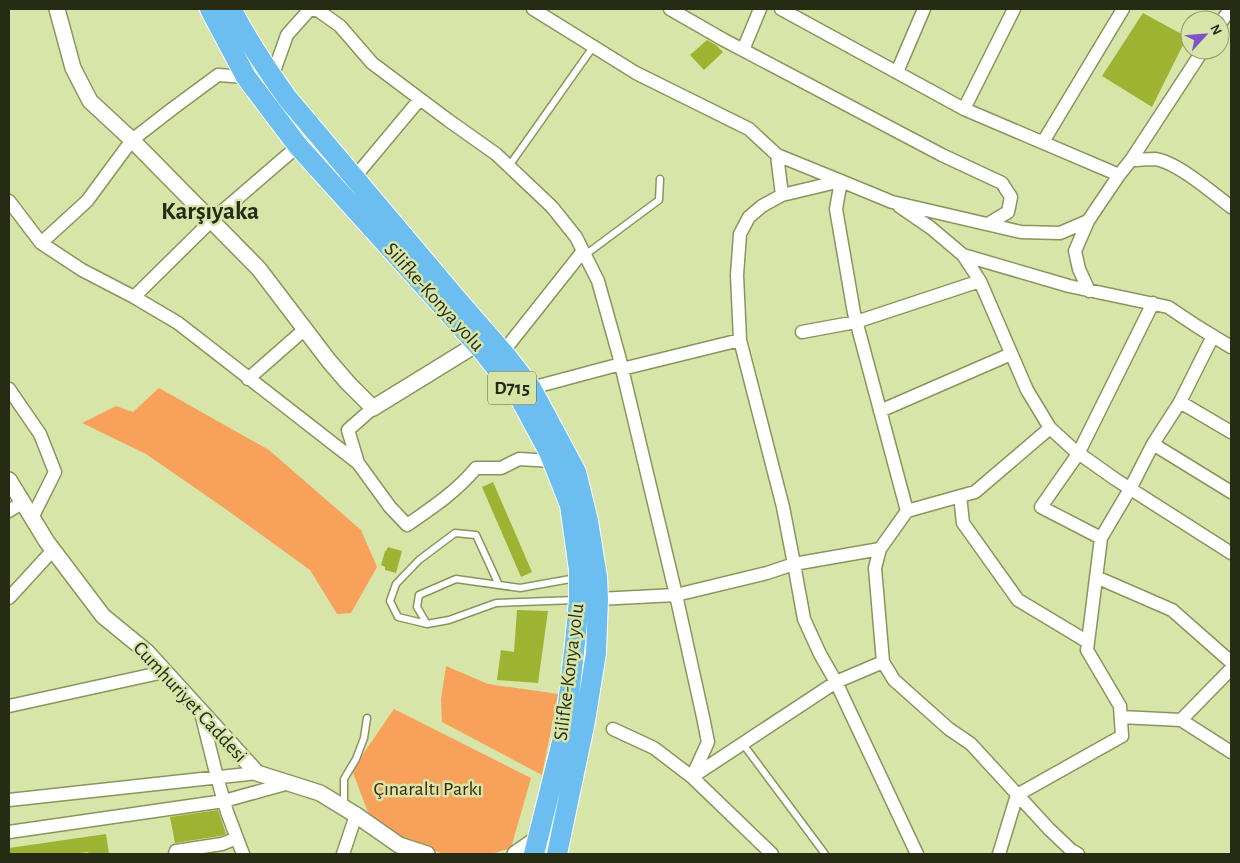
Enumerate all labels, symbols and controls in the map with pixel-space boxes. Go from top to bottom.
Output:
north arrow [1180,10,1230,60]
text: N [1207,22,1224,37]
district label: Karşıyaka [161,199,259,224]
street label: Silifke-Konya yolu [380,239,488,355]
road number: D715 [488,372,536,404]
street label: Silifke-Konya yolu [551,602,587,742]
street label: Cumhuriyet Caddesi [129,638,251,766]
park label: Çınaraltı Parkı [374,779,482,799]

